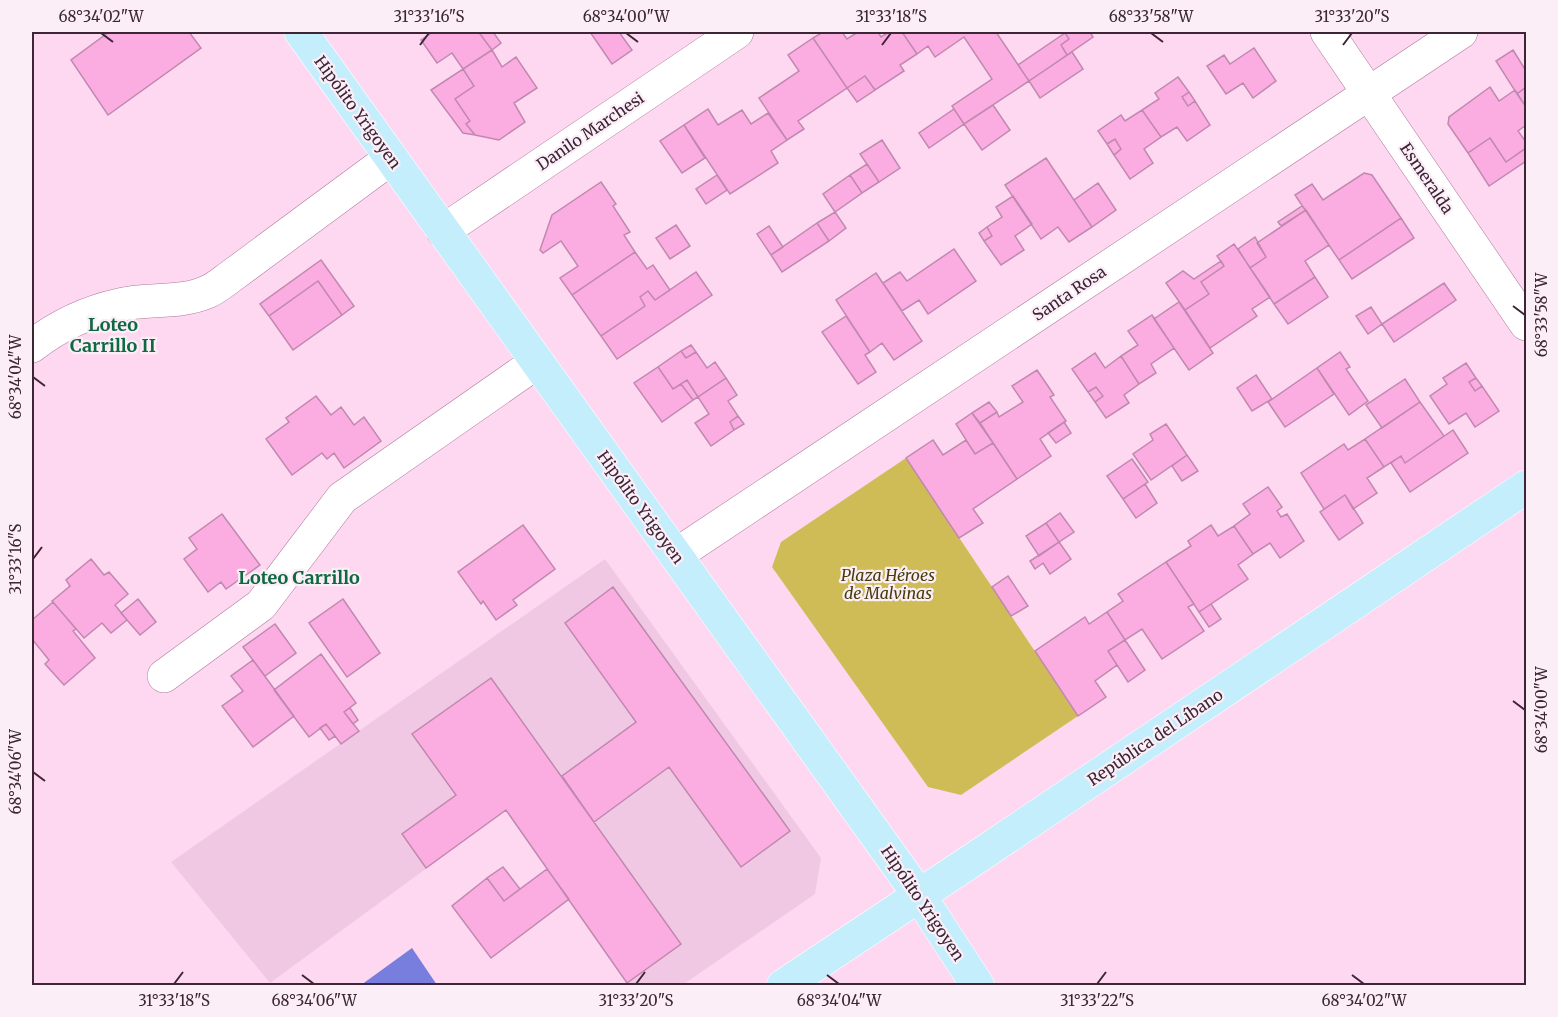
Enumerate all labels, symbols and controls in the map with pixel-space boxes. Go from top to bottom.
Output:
text: 68°34'02"W [58,7,145,26]
text: 31°33'16"S [394,7,465,26]
text: 68°34'00"W [583,7,670,26]
text: 31°33'18"S [855,7,927,26]
text: 68°33'58"W [1109,7,1194,26]
text: 31°33'20"S [1315,7,1389,26]
street label: Hipólito Yrigoyen [310,52,406,173]
street label: Danilo Marchesi [532,88,648,174]
street label: Esmeralda [1396,139,1458,218]
street label: Santa Rosa [1028,261,1110,325]
text: 68°33'58"W [1532,272,1551,357]
district label: Loteo Carrillo II [70,313,156,357]
text: 68°34'04"W [6,334,25,419]
street label: Hipólito Yrigoyen [593,447,689,568]
text: 31°33'16"S [6,523,25,594]
park label: Plaza Héroes de Malvinas [841,565,935,603]
district label: Loteo Carrillo [238,566,360,589]
text: 68°34'00"W [1532,666,1551,753]
street label: República del Líbano [1083,684,1227,790]
text: 68°34'06"W [6,728,25,815]
street label: Hipólito Yrigoyen [877,842,969,965]
text: 31°33'18"S [138,991,210,1010]
text: 68°34'06"W [271,991,358,1010]
text: 31°33'20"S [599,991,673,1010]
text: 68°34'04"W [797,991,882,1010]
text: 31°33'22"S [1060,991,1134,1010]
text: 68°34'02"W [1321,991,1408,1010]

